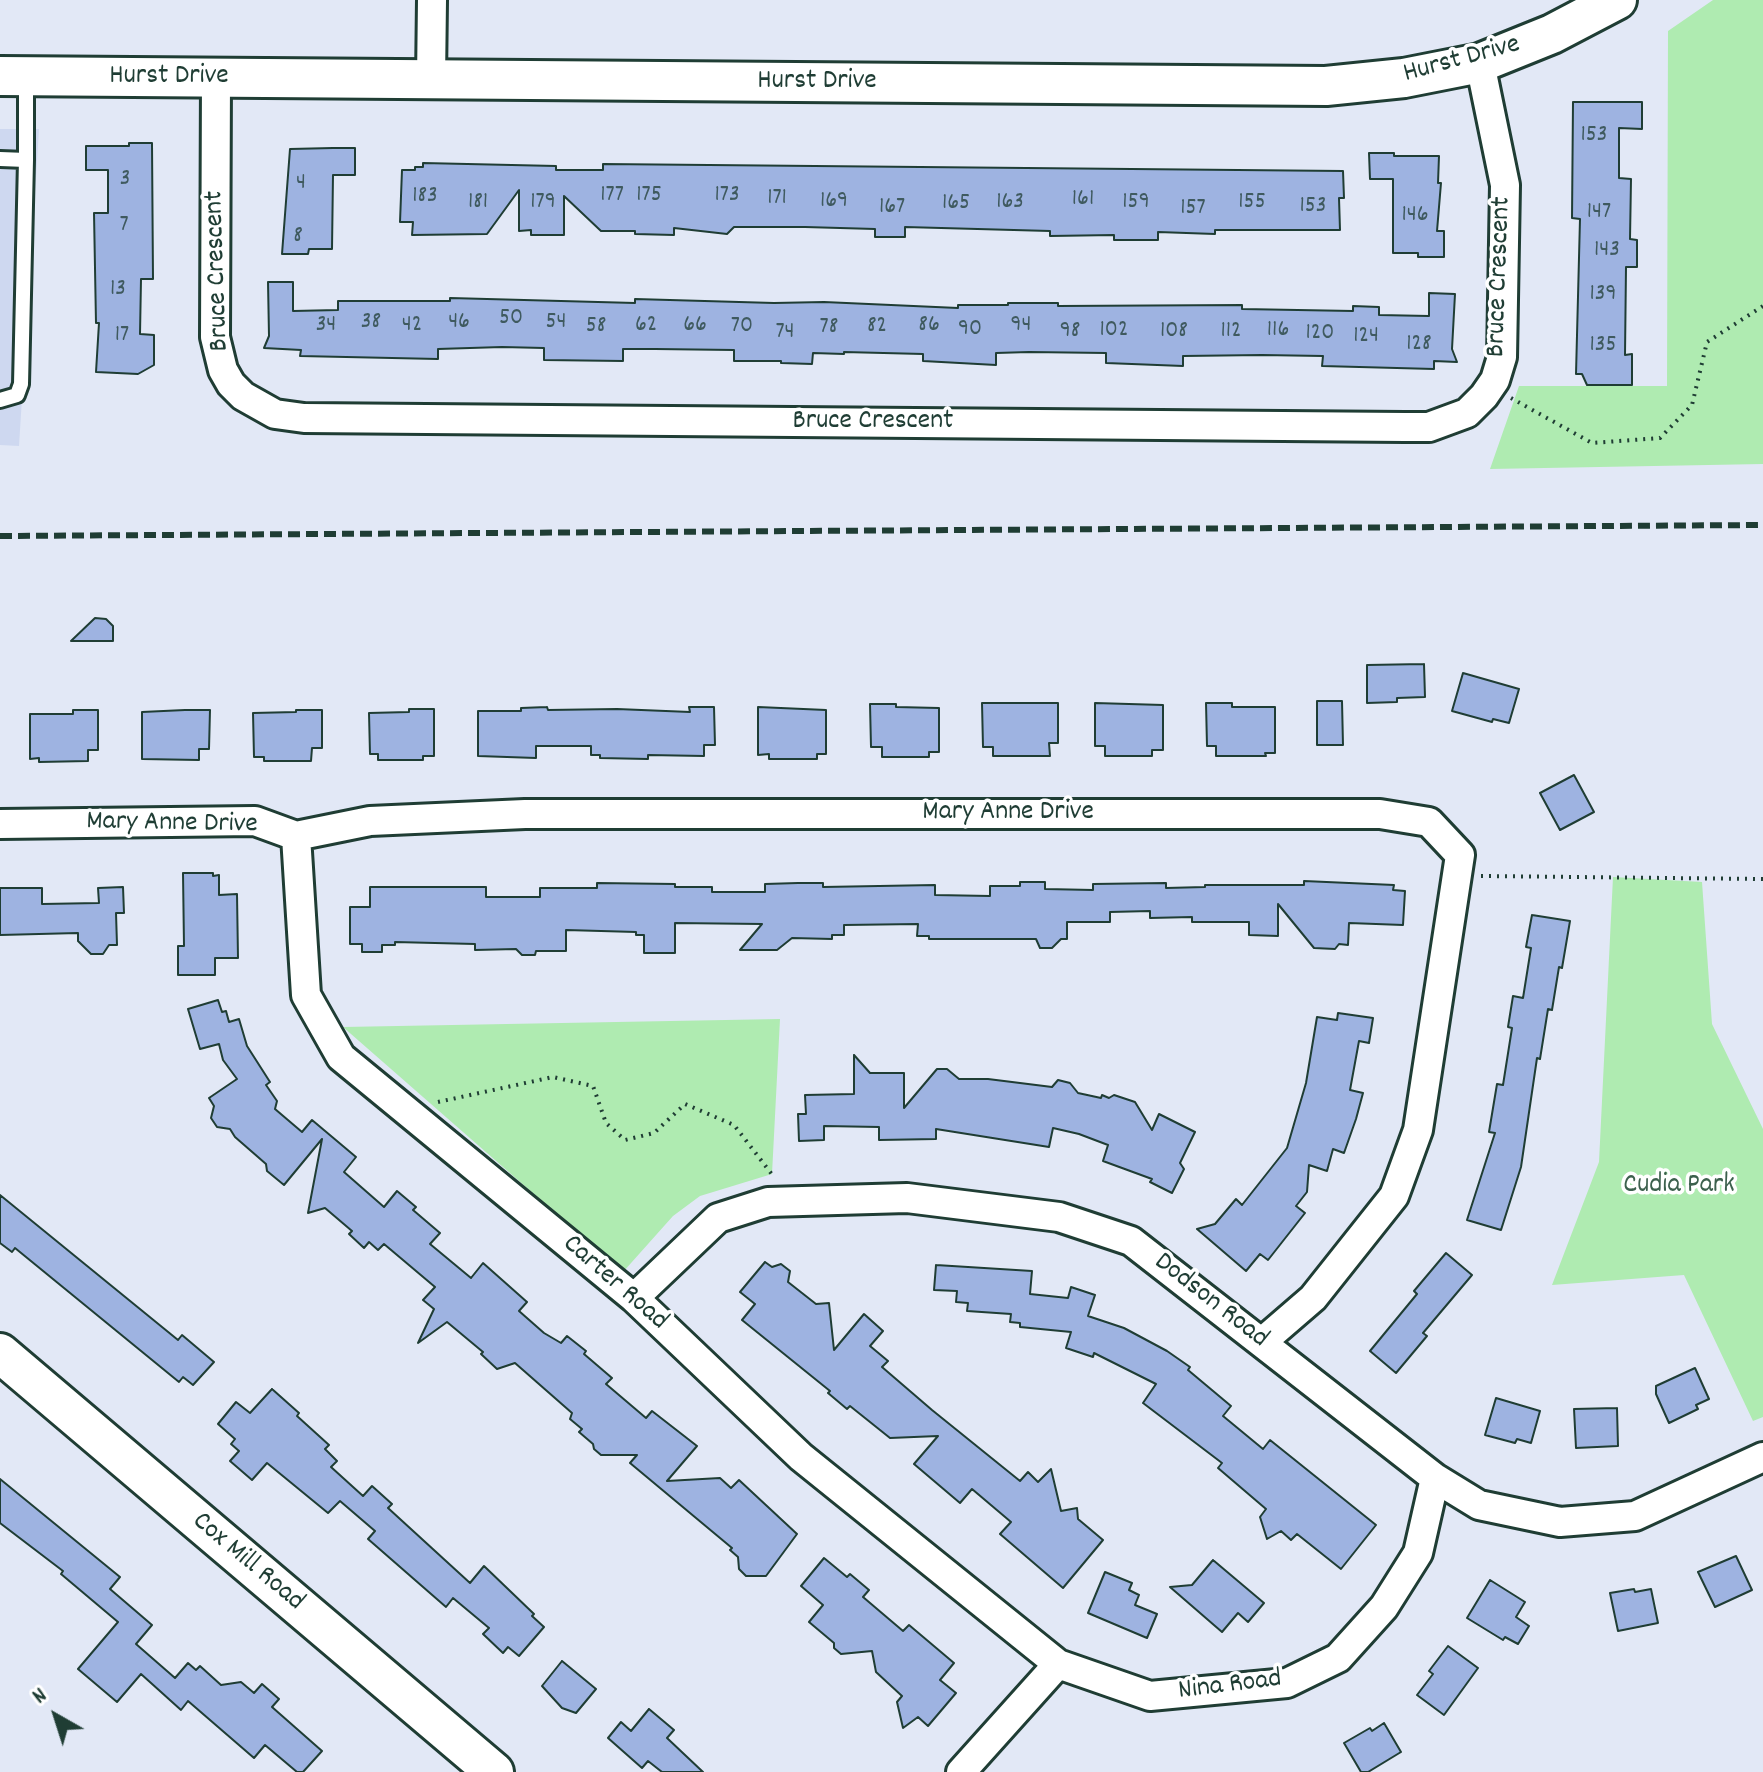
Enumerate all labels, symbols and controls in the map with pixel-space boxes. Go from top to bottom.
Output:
street label: Hurst Drive [1400,29,1524,93]
street label: Hurst Drive [109,61,229,95]
street label: Hurst Drive [757,66,877,100]
house number: 153 [1580,123,1608,151]
house number: 3 [120,167,130,195]
house number: 4 [296,171,306,199]
house number: 177 [600,183,624,211]
house number: 175 [636,183,662,211]
house number: 173 [714,183,740,211]
house number: 183 [412,184,438,212]
house number: 171 [767,186,787,214]
house number: 161 [1072,187,1094,215]
house number: 169 [820,189,848,217]
street label: Bruce Crescent [199,190,239,352]
house number: 181 [468,190,488,218]
house number: 179 [530,190,556,218]
house number: 163 [996,190,1024,218]
house number: 159 [1122,190,1150,218]
house number: 155 [1238,190,1266,218]
house number: 165 [942,191,970,219]
house number: 153 [1299,194,1327,222]
house number: 167 [879,195,905,223]
house number: 157 [1180,196,1206,224]
street label: Bruce Crescent [1481,196,1521,358]
house number: 147 [1587,200,1611,228]
house number: 146 [1402,203,1428,231]
house number: 7 [119,213,129,241]
house number: 8 [293,224,303,252]
house number: 143 [1594,238,1620,266]
house number: 13 [110,277,126,305]
house number: 139 [1590,282,1616,310]
house number: 50 [499,306,523,334]
house number: 38 [361,310,381,338]
house number: 46 [448,310,470,338]
house number: 54 [545,310,567,338]
house number: 34 [316,313,336,341]
house number: 42 [402,313,422,341]
house number: 62 [635,313,657,341]
house number: 66 [683,313,707,341]
house number: 86 [918,313,940,341]
house number: 94 [1011,313,1031,341]
house number: 58 [586,314,606,342]
house number: 70 [731,314,753,342]
house number: 82 [867,314,887,342]
house number: 78 [820,315,838,343]
house number: 90 [958,317,982,345]
house number: 102 [1100,318,1128,346]
house number: 116 [1267,318,1289,346]
house number: 98 [1060,319,1080,347]
house number: 108 [1160,319,1188,347]
house number: 112 [1221,319,1241,347]
house number: 74 [775,320,795,348]
house number: 120 [1306,321,1334,349]
house number: 17 [115,323,129,351]
house number: 124 [1353,324,1379,352]
house number: 128 [1406,332,1432,360]
house number: 135 [1589,333,1617,361]
street label: Bruce Crescent [793,406,953,440]
street label: Mary Anne Drive [922,797,1094,831]
street label: Mary Anne Drive [86,807,258,843]
park label: Cudia Park [1623,1170,1735,1204]
street label: Carter Road [554,1229,674,1339]
street label: Dodson Road [1146,1247,1274,1357]
street label: Cox Mill Road [184,1506,310,1620]
street label: Nina Road [1176,1664,1284,1710]
north arrow [16,1676,96,1756]
text: N [27,1681,55,1712]

